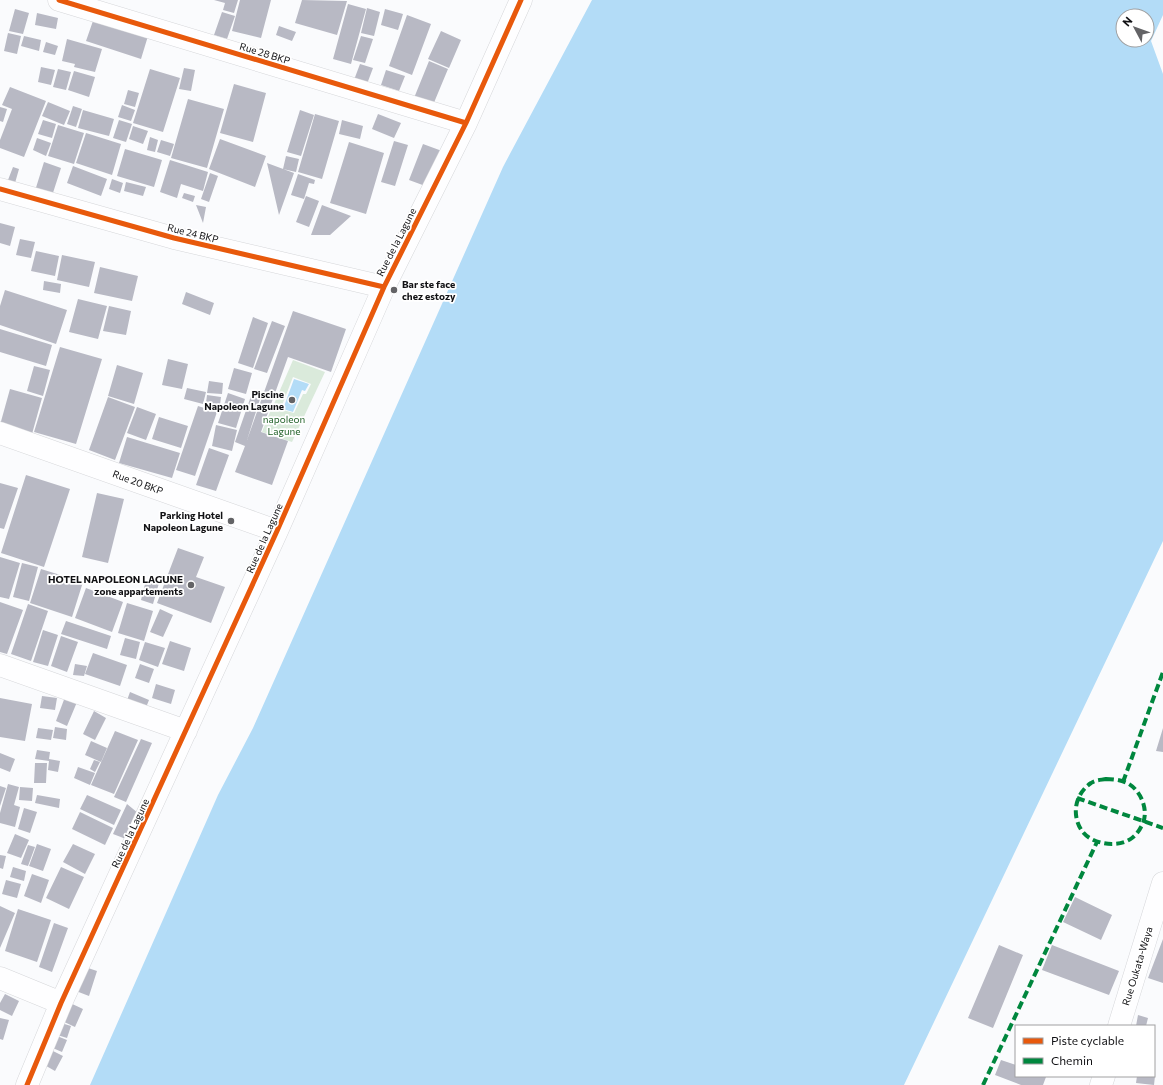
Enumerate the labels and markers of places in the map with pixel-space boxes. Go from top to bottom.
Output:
place label: Bar ste face chez estozy [402,278,456,302]
marker: Bar ste face chez estozy [389,285,399,295]
place label: Piscine Napoleon Lagune [204,388,284,412]
marker: Piscine Napoleon Lagune [287,395,297,405]
place label: Parking Hotel Napoleon Lagune [143,509,223,533]
marker: Parking Hotel Napoleon Lagune [226,516,236,526]
place label: HOTEL NAPOLEON LAGUNE zone appartements [48,573,183,597]
marker: HOTEL NAPOLEON LAGUNE zone appartements [186,580,196,590]

